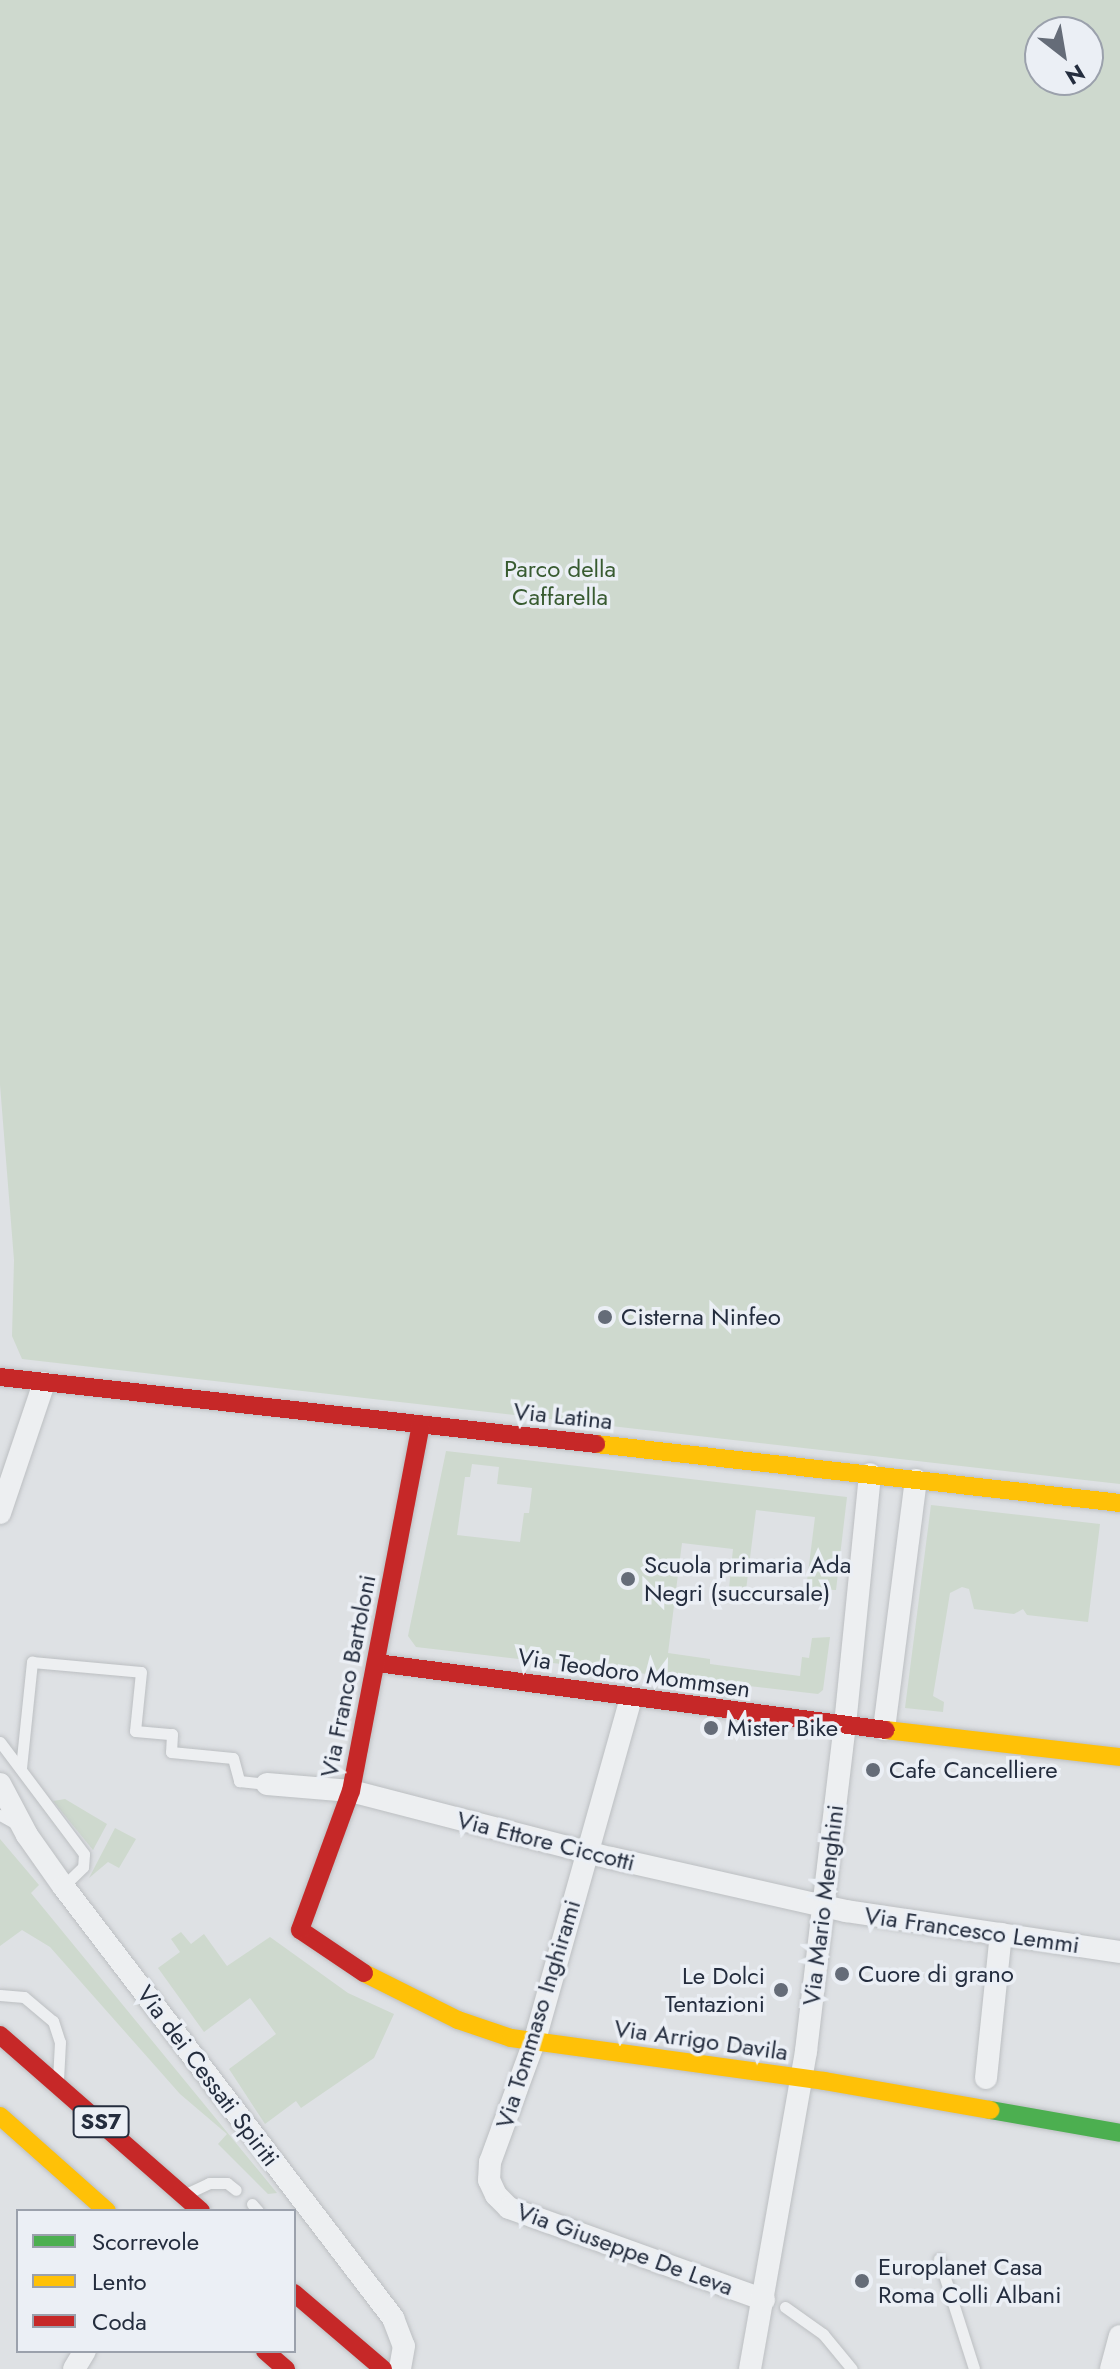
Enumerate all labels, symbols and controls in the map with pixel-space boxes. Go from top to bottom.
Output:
north arrow [1024,16,1104,96]
text: N [1060,57,1091,93]
park label: Parco della Caffarella [504,555,616,611]
place label: Cisterna Ninfeo [621,1303,781,1331]
marker: Cisterna Ninfeo [596,1308,614,1326]
street label: Via Latina [512,1396,614,1436]
place label: Scuola primaria Ada Negri (succursale) [644,1551,851,1607]
marker: Scuola primaria Ada Negri (succursale) [619,1570,637,1588]
street label: Via Franco Bartoloni [314,1572,382,1780]
street label: Via Teodoro Mommsen [516,1642,752,1704]
place label: Mister Bike [727,1714,838,1742]
marker: Mister Bike [702,1719,720,1737]
place label: Cafe Cancelliere [889,1756,1058,1784]
marker: Cafe Cancelliere [864,1761,882,1779]
street label: Via Mario Menghini [796,1803,850,2007]
street label: Via Ettore Ciccotti [454,1805,638,1877]
street label: Via Tommaso Inghirami [490,1896,586,2132]
street label: Via Francesco Lemmi [863,1901,1081,1959]
place label: Cuore di grano [858,1960,1014,1988]
place label: Le Dolci Tentazioni [665,1962,765,2018]
marker: Cuore di grano [833,1965,851,1983]
street label: Via dei Cessati Spiriti [131,1980,285,2172]
marker: Le Dolci Tentazioni [772,1981,790,1999]
street label: Via Arrigo Davila [612,2014,790,2066]
road number: SS7 [71,2104,131,2140]
street label: Via Giuseppe De Leva [513,2196,737,2302]
legend [16,2209,296,2353]
text: Scorrevole [92,2224,199,2259]
place label: Europlanet Casa Roma Colli Albani [878,2253,1061,2309]
text: Lento [92,2264,147,2299]
marker: Europlanet Casa Roma Colli Albani [853,2272,871,2290]
text: Coda [92,2304,147,2339]

